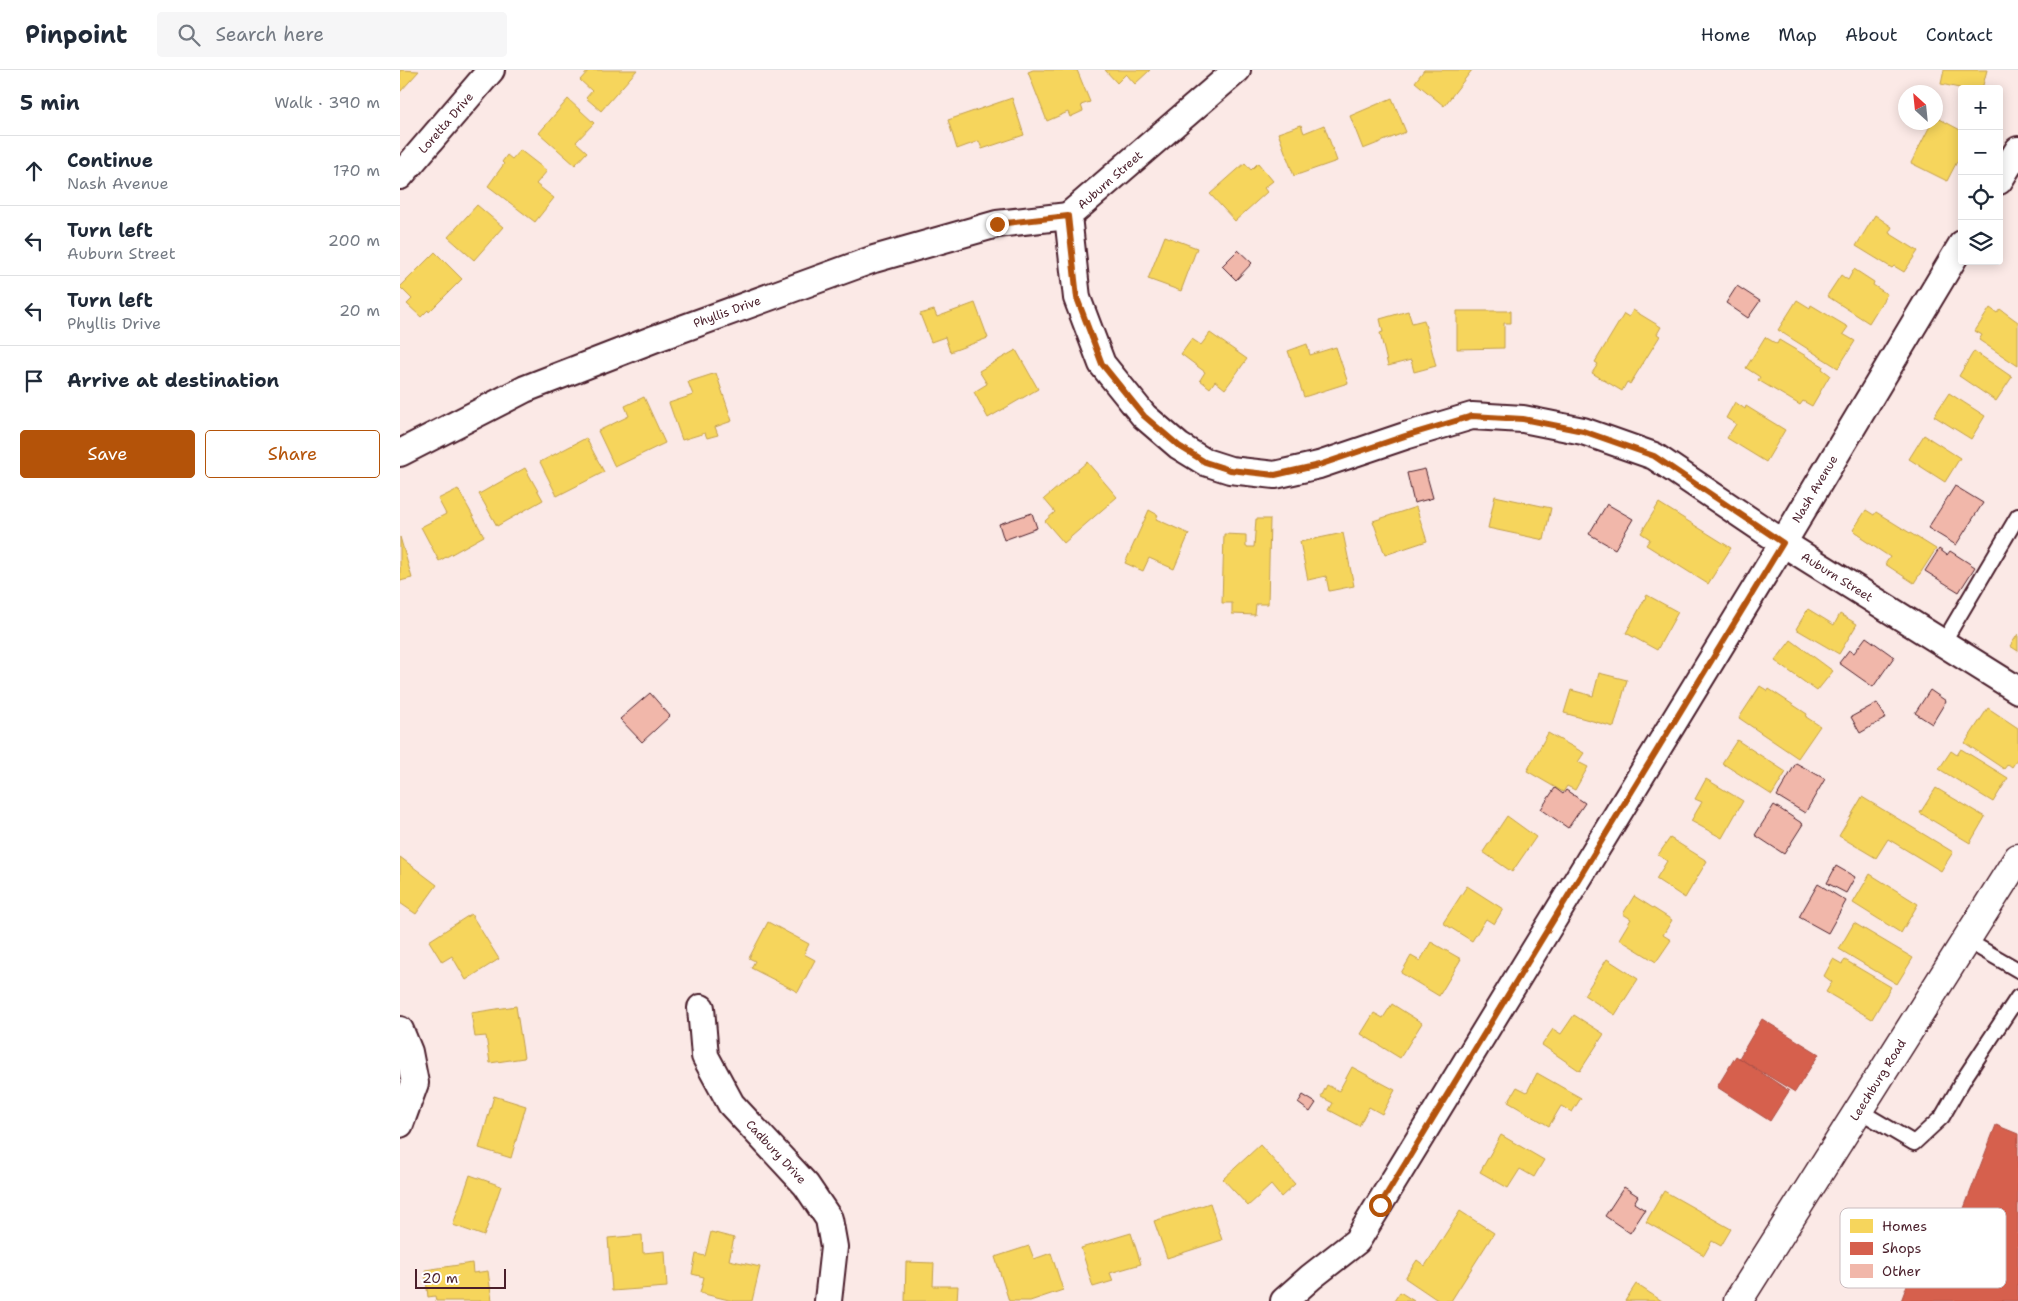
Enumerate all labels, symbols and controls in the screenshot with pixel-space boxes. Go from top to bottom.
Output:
search box [157,12,507,57]
text: Pinpoint [25,19,127,51]
icon: search [175,21,203,49]
text: Search here [215,22,324,47]
text: Home [1701,23,1750,47]
text: Map [1778,23,1817,47]
text: About [1845,23,1898,47]
text: Contact [1926,23,1993,47]
north arrow [1898,85,1943,130]
map controls [1958,85,2003,265]
button: + [1958,85,2003,130]
text: 5 min [20,89,80,117]
street label: Loretta Drive [415,89,477,157]
text: Walk · 390 m [274,92,380,113]
button: − [1958,130,2003,175]
street label: Auburn Street [1074,147,1146,213]
text: Continue [67,148,153,173]
icon: ahead [20,157,48,185]
text: 170 m [333,160,380,181]
text: Nash Avenue [67,173,169,194]
button: locate [1958,175,2003,220]
route end [986,213,1009,236]
text: Turn left [67,218,153,243]
button: layers [1958,220,2003,265]
icon: left [20,227,48,255]
text: 200 m [328,230,380,251]
text: Auburn Street [67,243,176,264]
text: Turn left [67,288,153,313]
street label: Phyllis Drive [691,292,763,332]
icon: left [20,297,48,325]
text: 20 m [339,300,380,321]
text: Phyllis Drive [67,313,161,334]
icon: arrive [20,367,48,395]
text: Arrive at destination [67,368,279,393]
button: Save [20,430,195,478]
button: Share [205,430,380,478]
street label: Nash Avenue [1789,452,1842,526]
street label: Auburn Street [1798,549,1876,605]
street label: Leechburg Road [1846,1036,1910,1124]
street label: Cadbury Drive [742,1117,810,1188]
route start [1369,1194,1392,1217]
legend [1840,1208,2006,1288]
text: Homes [1882,1217,1927,1235]
text: Shops [1882,1239,1921,1257]
text: Other [1882,1262,1921,1280]
scale bar [415,1266,506,1289]
text: 20 m [422,1269,458,1287]

